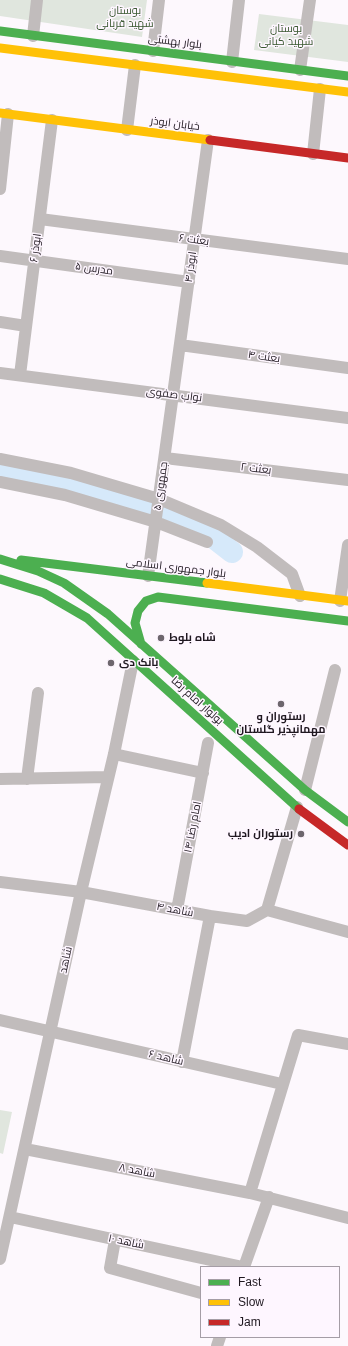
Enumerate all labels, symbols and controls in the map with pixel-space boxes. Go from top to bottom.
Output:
park label: بوستان شهید قربانی [96,4,154,30]
park label: بوستان شهید کیانی [259,22,313,48]
street label: بلوار بهشتی [147,32,203,52]
street label: خیابان ابوذر [150,114,200,134]
street label: بعثت ۶ [178,231,210,249]
street label: ابوذر ۶ [27,233,45,263]
street label: ابوذر ۴ [182,251,200,283]
street label: مدرس ۵ [74,260,114,278]
street label: بعثت ۴ [247,348,281,366]
street label: نواب صفوی [145,385,203,405]
street label: جمهوری ۵ [151,461,171,511]
street label: بعثت ۲ [240,461,272,477]
street label: بلوار جمهوری اسلامی [125,555,227,581]
place label: شاه بلوط [169,631,216,645]
marker: شاه بلوط [156,633,166,643]
place label: بانک دی [119,656,158,670]
marker: بانک دی [106,658,116,668]
street label: بولوار امام رضا [168,674,226,728]
marker: رستوران و مهمانپذیر گلستان [276,699,286,709]
place label: رستوران و مهمانپذیر گلستان [236,710,326,736]
street label: امام رضا ۱۴ [182,800,204,854]
place label: رستوران ادیب [228,827,293,841]
marker: رستوران ادیب [296,829,306,839]
street label: شاهد ۴ [155,900,195,920]
street label: شاهد [57,945,75,975]
street label: شاهد ۶ [147,1048,185,1068]
street label: شاهد ۸ [118,1161,156,1181]
street label: شاهد ۱۰ [107,1232,145,1252]
legend [200,1266,340,1338]
text: Fast [238,1275,261,1289]
text: Slow [238,1295,264,1309]
text: Jam [238,1315,261,1329]

